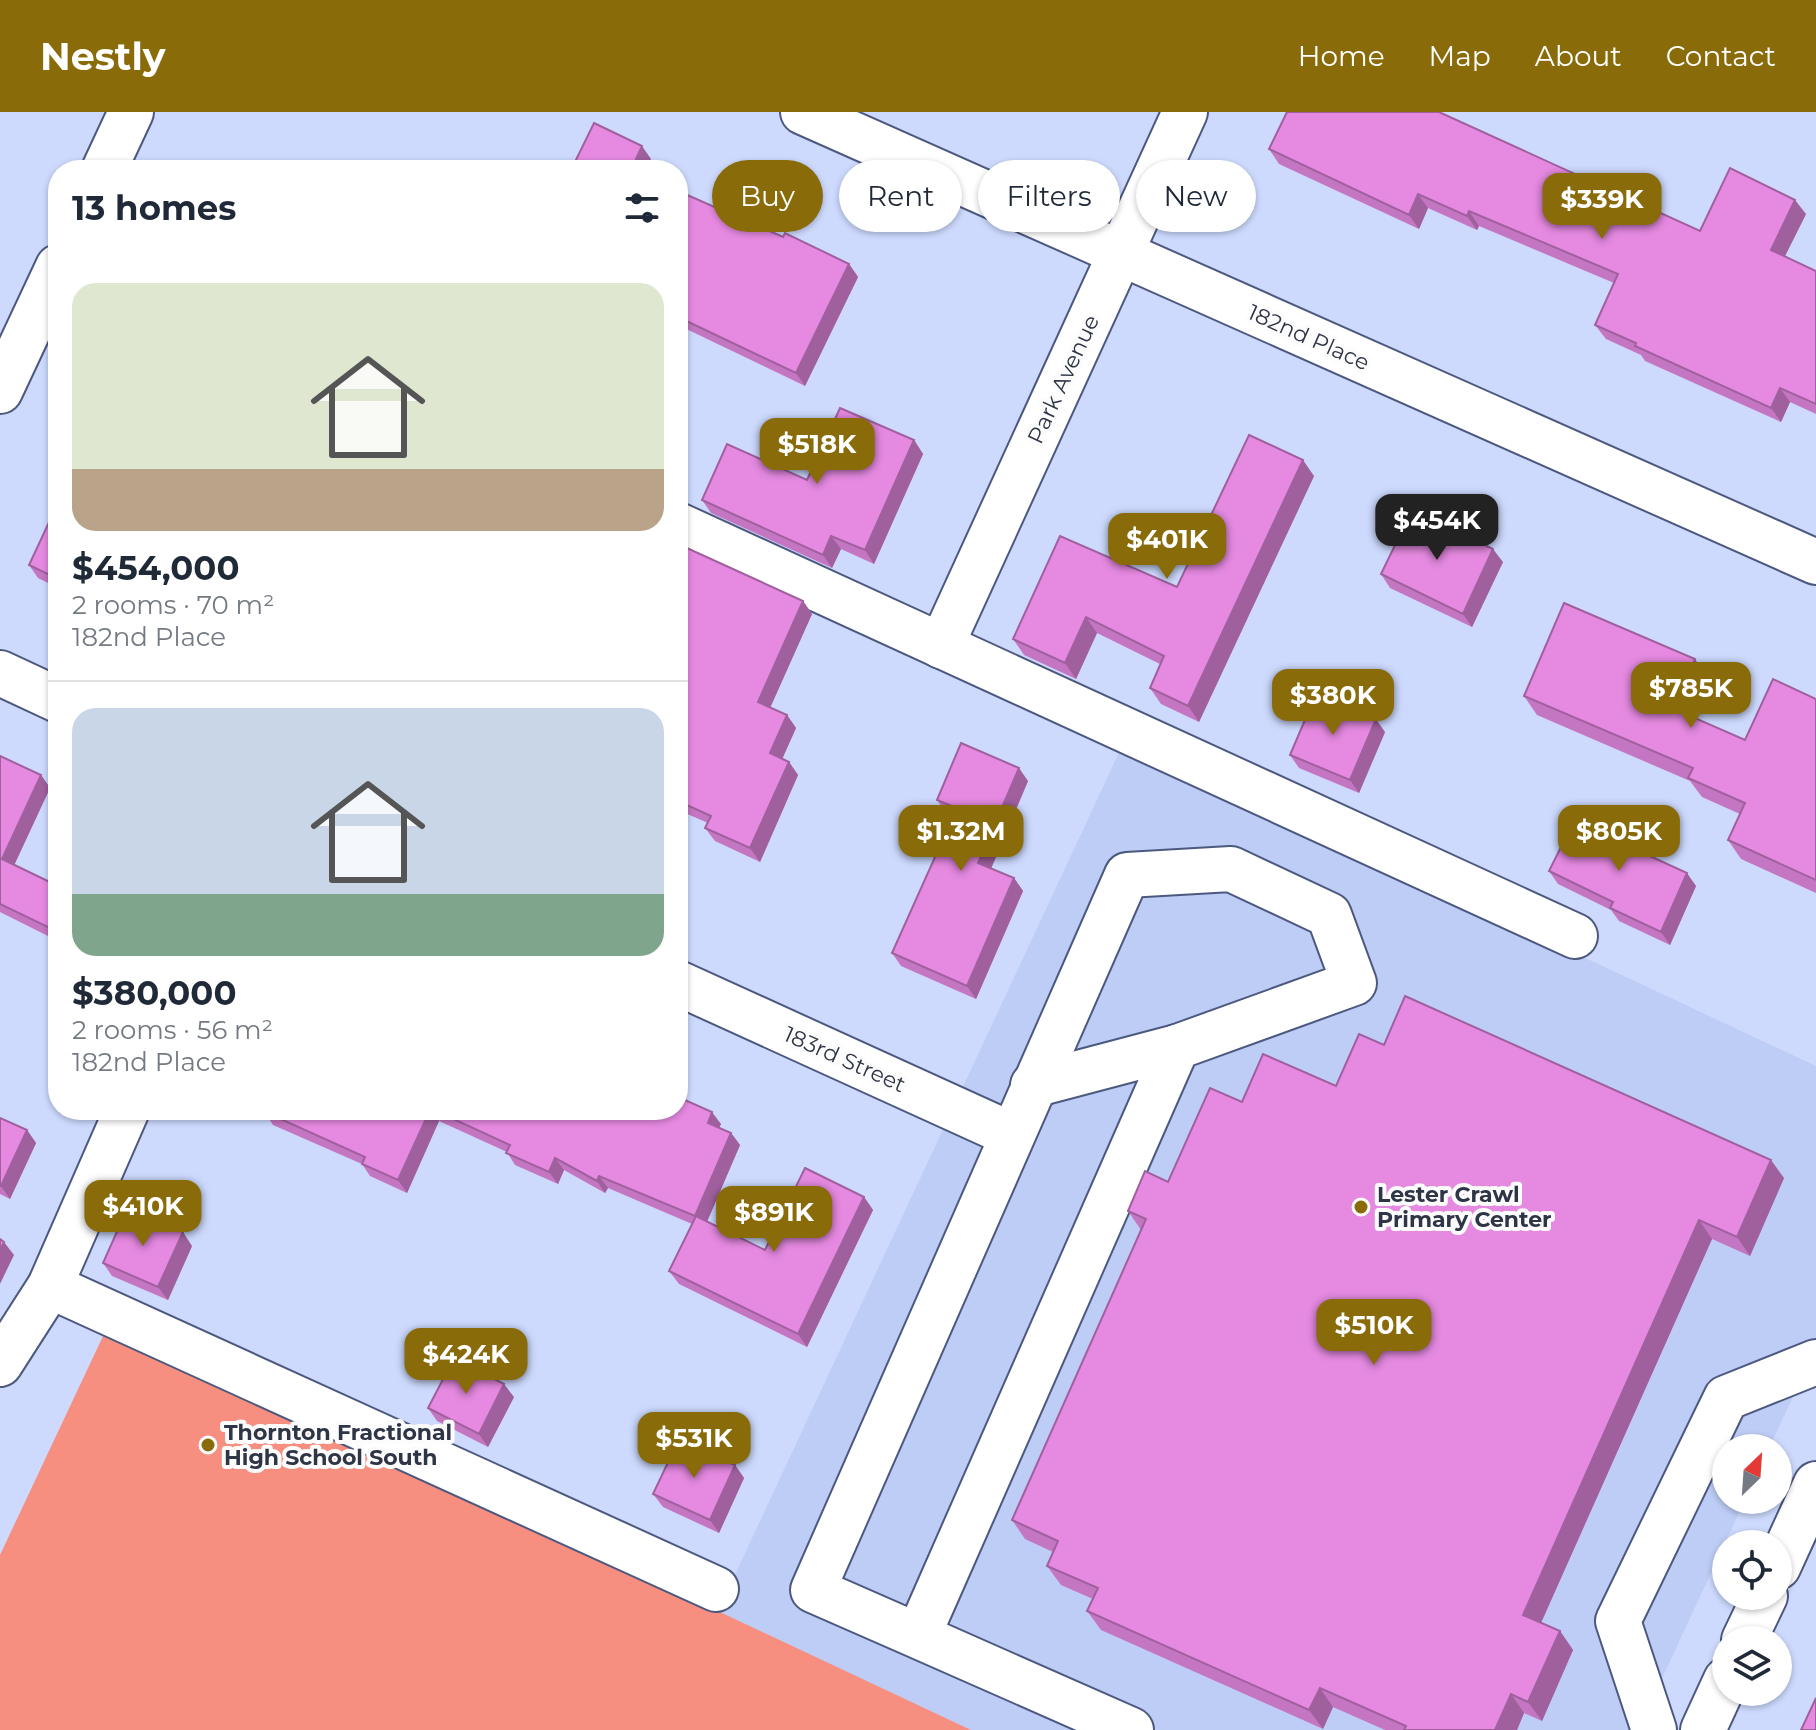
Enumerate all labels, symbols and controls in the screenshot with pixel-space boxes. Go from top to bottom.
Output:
text: Nestly [40,33,166,80]
text: Home [1298,39,1385,73]
text: Map [1429,39,1491,73]
text: About [1535,39,1622,73]
text: Contact [1666,39,1776,73]
chip: Buy [712,160,823,232]
chip: Rent [839,160,962,232]
chip: Filters [978,160,1120,232]
chip: New [1136,160,1256,232]
pin: $339K [1546,173,1658,241]
text: $339K [1561,183,1643,215]
icon: filters [620,186,664,230]
text: 13 homes [72,187,236,229]
street label: 182nd Place [1244,299,1374,376]
street label: Park Avenue [1022,310,1105,448]
icon: home [296,335,440,479]
pin: $518K [761,418,873,486]
text: $518K [778,428,856,460]
pin: $454K [1381,494,1493,562]
text: $454K [1393,504,1481,536]
pin: $401K [1111,513,1223,581]
text: $401K [1126,523,1208,555]
text: $454,000 [72,547,240,589]
text: 2 rooms · 70 m² [72,589,274,621]
text: 182nd Place [72,621,226,653]
pin: $785K [1635,662,1747,730]
pin: $380K [1277,669,1389,737]
text: $785K [1649,672,1733,704]
text: $380K [1290,679,1376,711]
icon: home [296,760,440,904]
pin: $1.32M [896,805,1026,873]
pin: $805K [1563,805,1675,873]
text: $1.32M [916,815,1006,847]
text: $805K [1576,815,1662,847]
text: $380,000 [72,972,237,1014]
text: 2 rooms · 56 m² [72,1014,273,1046]
street label: 183rd Street [780,1021,910,1098]
text: 182nd Place [72,1046,226,1078]
pin: $410K [87,1180,199,1248]
place label: Lester Crawl Primary Center [1377,1181,1552,1233]
pin: $891K [718,1186,830,1254]
text: $410K [102,1190,184,1222]
text: $891K [734,1196,814,1228]
marker: Lester Crawl Primary Center [1352,1198,1370,1216]
pin: $510K [1318,1299,1430,1367]
text: $510K [1334,1309,1414,1341]
pin: $424K [410,1328,522,1396]
text: $424K [423,1338,510,1370]
pin: $531K [638,1412,750,1480]
place label: Thornton Fractional High School South [224,1419,452,1471]
text: $531K [656,1422,732,1454]
north arrow [1712,1434,1792,1514]
map controls [1712,1434,1792,1706]
marker: Thornton Fractional High School South [199,1436,217,1454]
button: locate [1712,1530,1792,1610]
button: layers [1712,1626,1792,1706]

